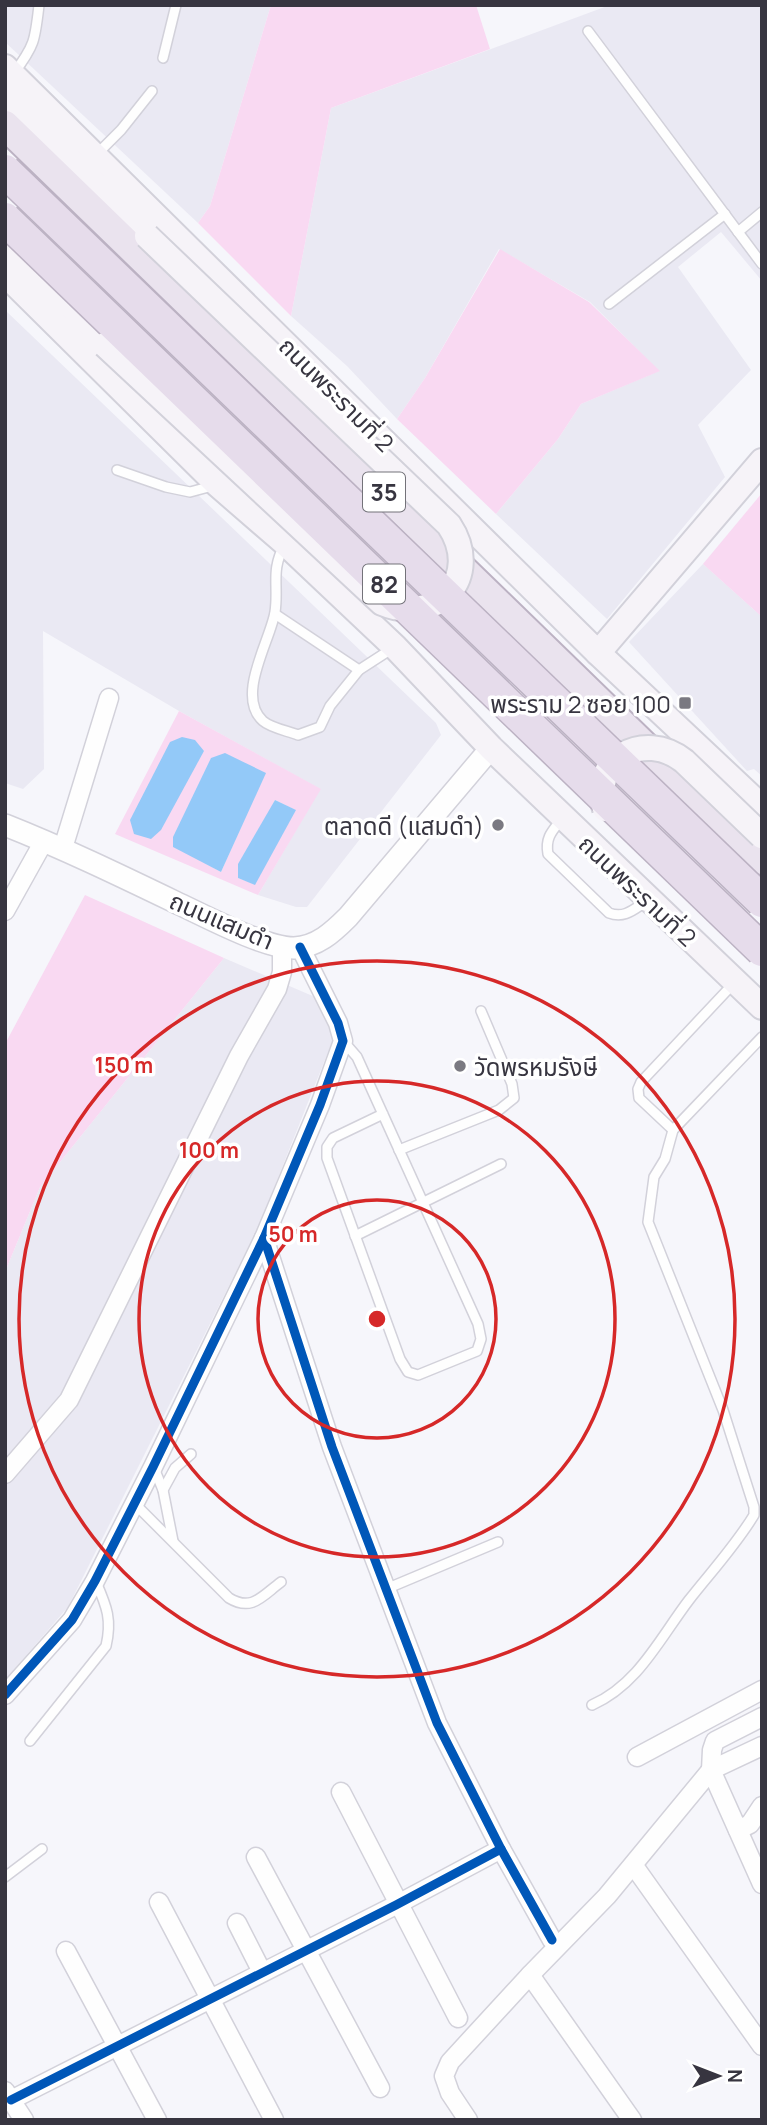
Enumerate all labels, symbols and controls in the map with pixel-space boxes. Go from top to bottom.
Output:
street label: ถนนพระรามที่ 2 [272,329,402,459]
road number: 35 [363,472,405,512]
road number: 82 [363,564,405,604]
place label: พระราม 2 ซอย 100 [490,687,671,720]
marker: พระราม 2 ซอย 100 [677,695,693,711]
place label: ตลาดดี (แสมดำ) [324,809,484,842]
marker: ตลาดดี (แสมดำ) [490,817,506,833]
street label: ถนนพระรามที่ 2 [572,827,704,953]
street label: ถนนแสมดำ [165,883,279,957]
place label: วัดพรหมรังษี [474,1050,598,1083]
text: 150 m [95,1051,153,1079]
marker: วัดพรหมรังษี [452,1058,468,1074]
text: 100 m [179,1136,239,1164]
text: 50 m [268,1220,318,1248]
centre of rings [365,1307,389,1331]
north arrow [683,2041,753,2111]
text: N [722,2069,748,2083]

